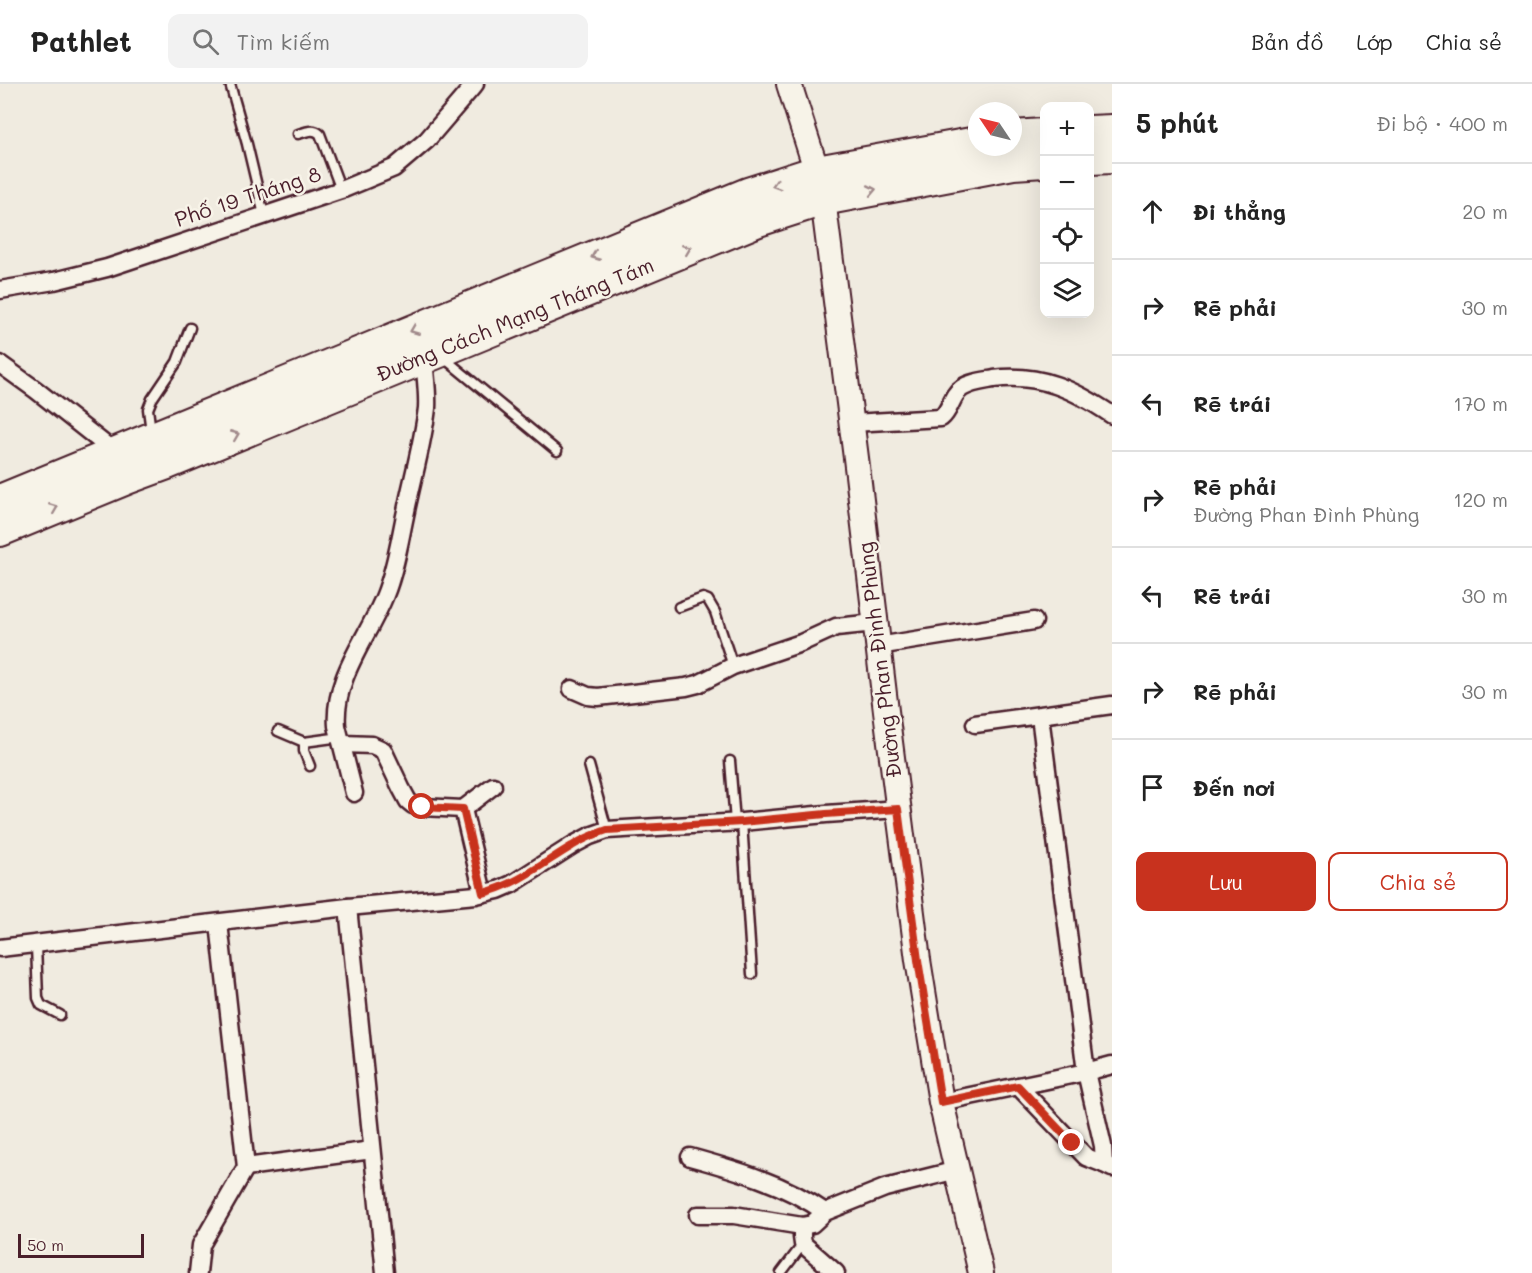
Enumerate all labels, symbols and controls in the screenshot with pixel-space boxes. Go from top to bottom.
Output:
search box [168,14,588,68]
text: Pathlet [30,23,132,59]
icon: search [189,25,222,58]
text: Tìm kiếm [237,27,330,56]
text: Bản đồ [1251,28,1323,55]
text: Lớp [1356,28,1393,55]
text: Chia sẻ [1426,28,1502,55]
north arrow [968,102,1022,156]
map controls [1040,102,1094,318]
button: + [1040,102,1094,156]
text: 5 phút [1136,106,1218,140]
text: Đi bộ · 400 m [1376,110,1508,136]
button: − [1040,156,1094,210]
street label: Phố 19 Tháng 8 [171,159,324,232]
one-way arrow [771,178,782,190]
one-way arrow [868,184,877,196]
icon: ahead [1136,195,1169,228]
text: Đi thẳng [1193,197,1286,226]
text: 20 m [1462,198,1508,224]
button: locate [1040,210,1094,264]
one-way arrow [681,244,692,256]
one-way arrow [590,249,601,261]
street label: Đường Cách Mạng Tháng Tám [371,250,657,387]
button: layers [1040,264,1094,318]
icon: right [1136,291,1169,324]
text: Rẽ phải [1193,293,1277,322]
text: 30 m [1462,294,1508,320]
one-way arrow [410,323,421,335]
icon: left [1136,387,1169,420]
text: Rẽ trái [1193,389,1271,418]
text: 170 m [1453,390,1508,416]
one-way arrow [229,430,240,442]
text: Rẽ phải [1193,472,1277,501]
icon: right [1136,483,1169,516]
text: 120 m [1453,486,1508,512]
text: Đường Phan Đình Phùng [1193,501,1419,527]
one-way arrow [48,503,59,515]
street label: Đường Phan Đình Phùng [851,541,906,780]
icon: left [1136,579,1169,612]
text: Rẽ trái [1193,581,1271,610]
text: 30 m [1462,582,1508,608]
icon: right [1136,675,1169,708]
text: Rẽ phải [1193,677,1277,706]
text: 30 m [1462,678,1508,704]
icon: arrive [1136,771,1169,804]
text: Đến nơi [1193,773,1276,802]
route start [408,793,434,819]
button: Lưu [1136,852,1316,911]
button: Chia sẻ [1328,852,1508,911]
route end [1058,1129,1084,1155]
scale bar [18,1231,144,1258]
text: 50 m [27,1234,64,1255]

